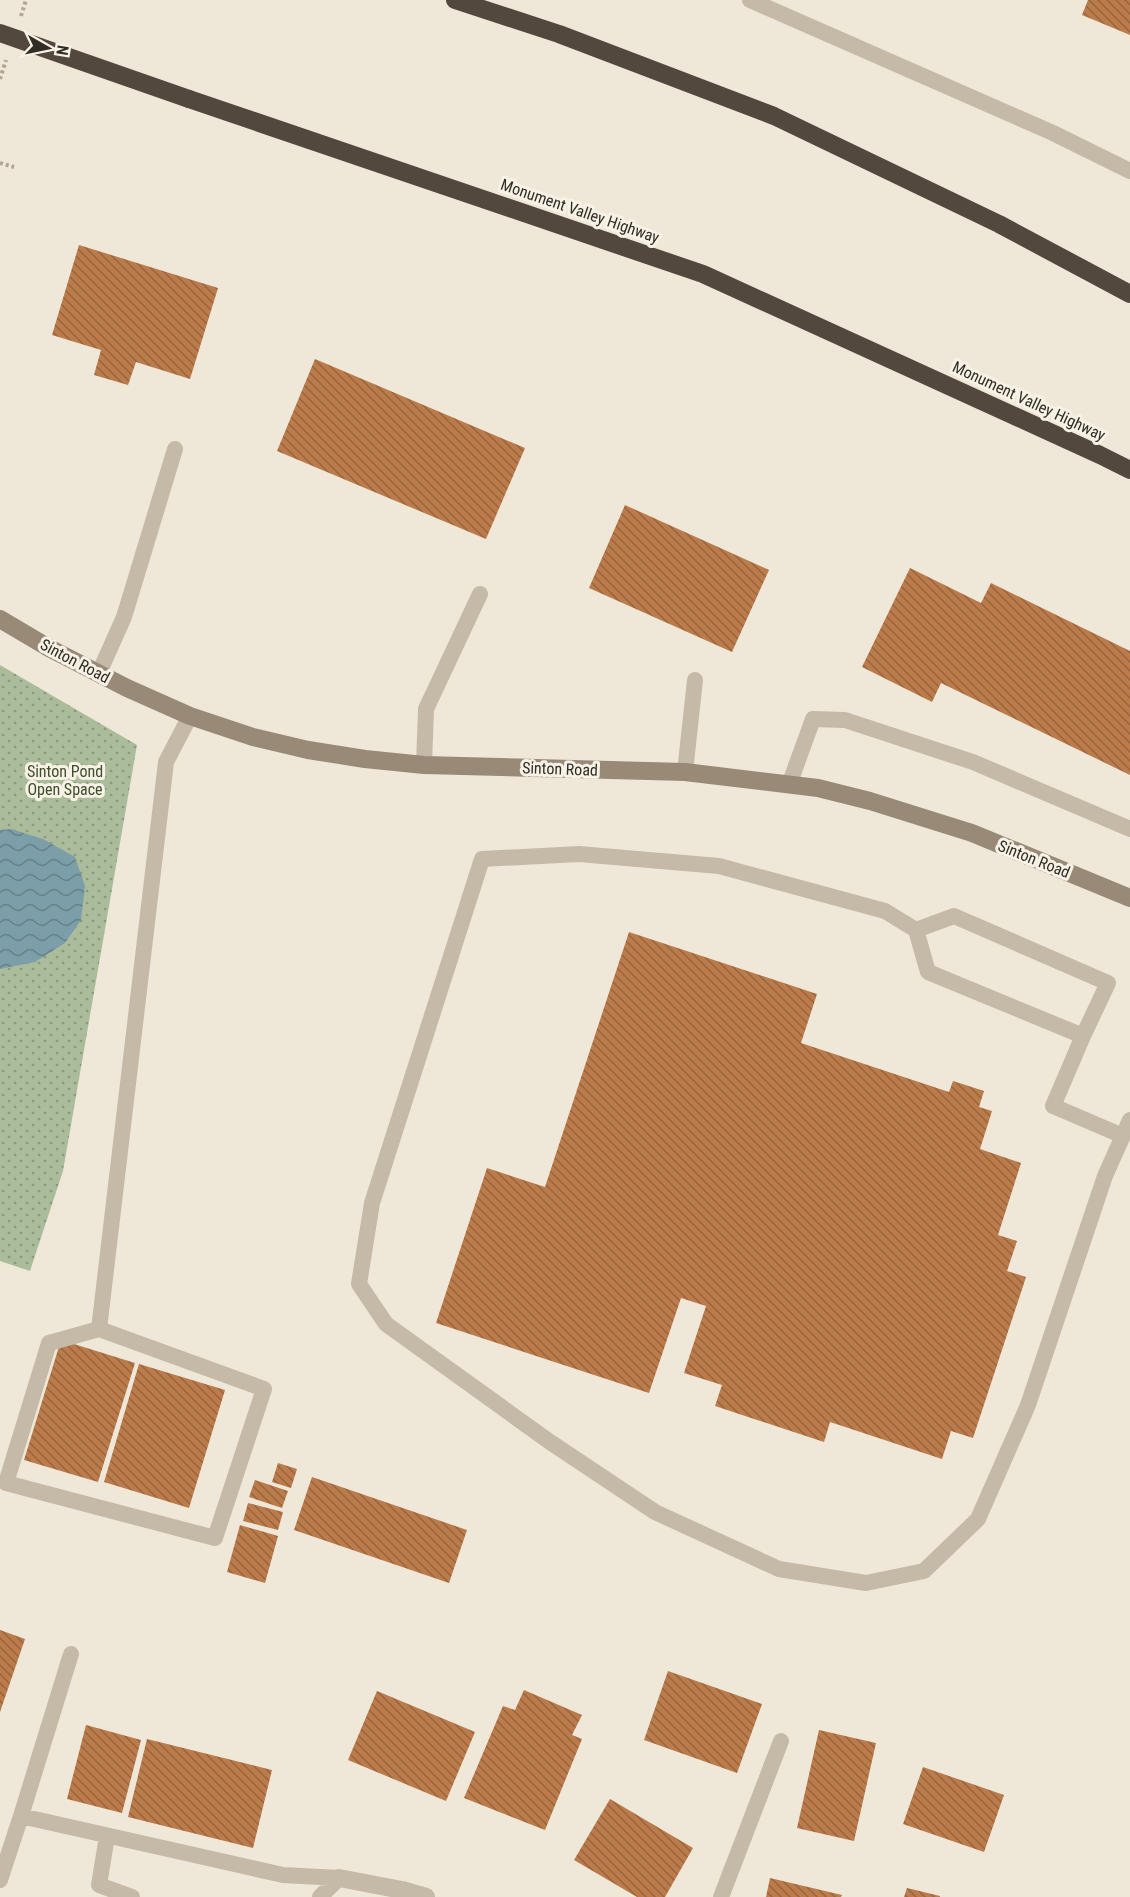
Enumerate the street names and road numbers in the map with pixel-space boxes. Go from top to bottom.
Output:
street label: Monument Valley Highway [498,175,662,247]
street label: Monument Valley Highway [950,357,1109,445]
street label: Sinton Road [37,635,113,687]
street label: Sinton Road [522,758,598,780]
street label: Sinton Road [995,836,1073,882]

